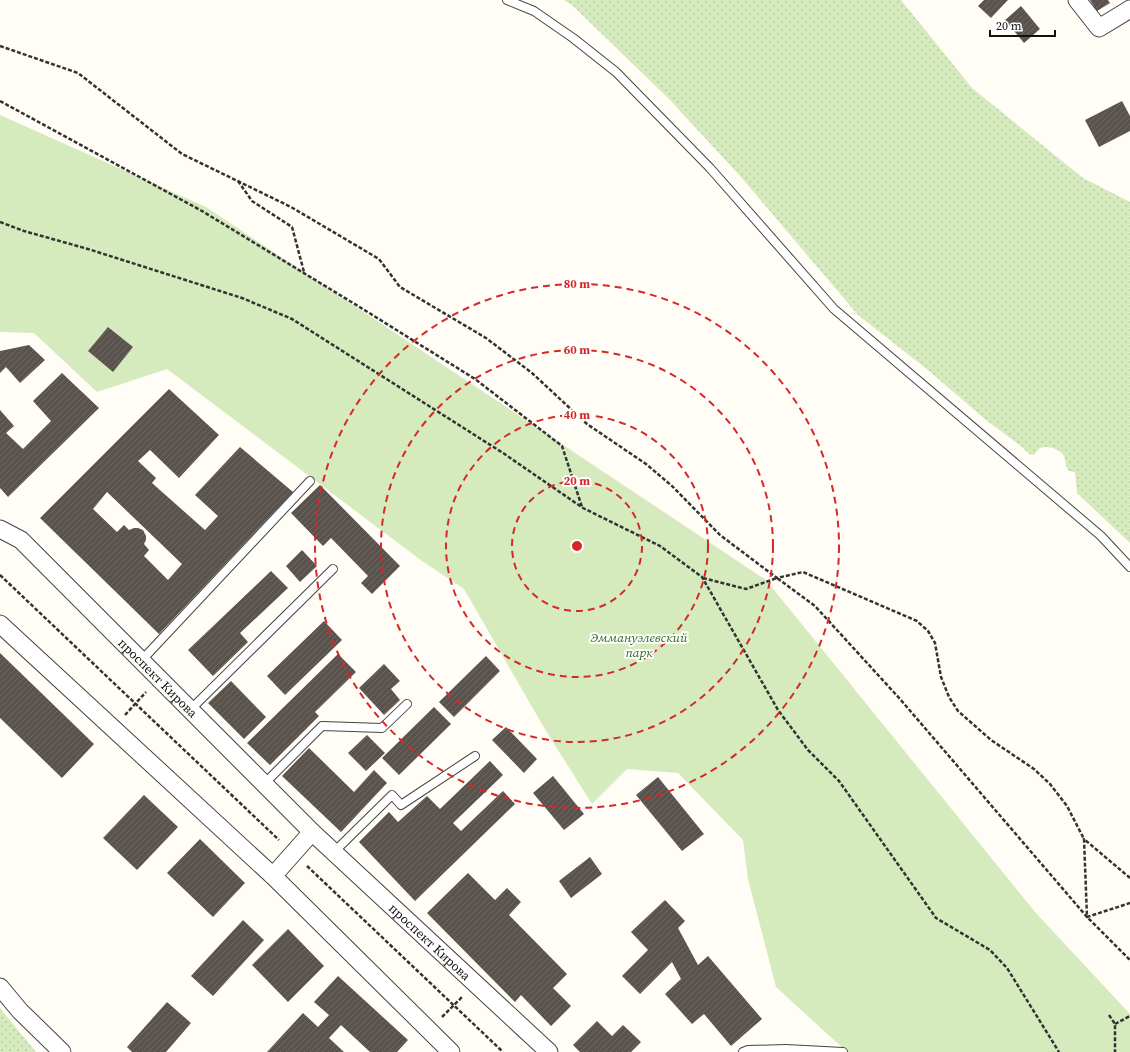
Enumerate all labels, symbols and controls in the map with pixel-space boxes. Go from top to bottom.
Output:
scale bar [990,12,1055,38]
text: 20 m [996,18,1022,34]
text: 80 m [564,276,590,292]
text: 60 m [564,342,590,358]
text: 40 m [564,407,590,423]
text: 20 m [564,473,590,489]
centre of rings [570,539,584,553]
park label: Эммануэлевский парк [591,629,688,661]
street label: проспект Кирова [115,634,202,721]
street label: проспект Кирова [386,899,475,984]

